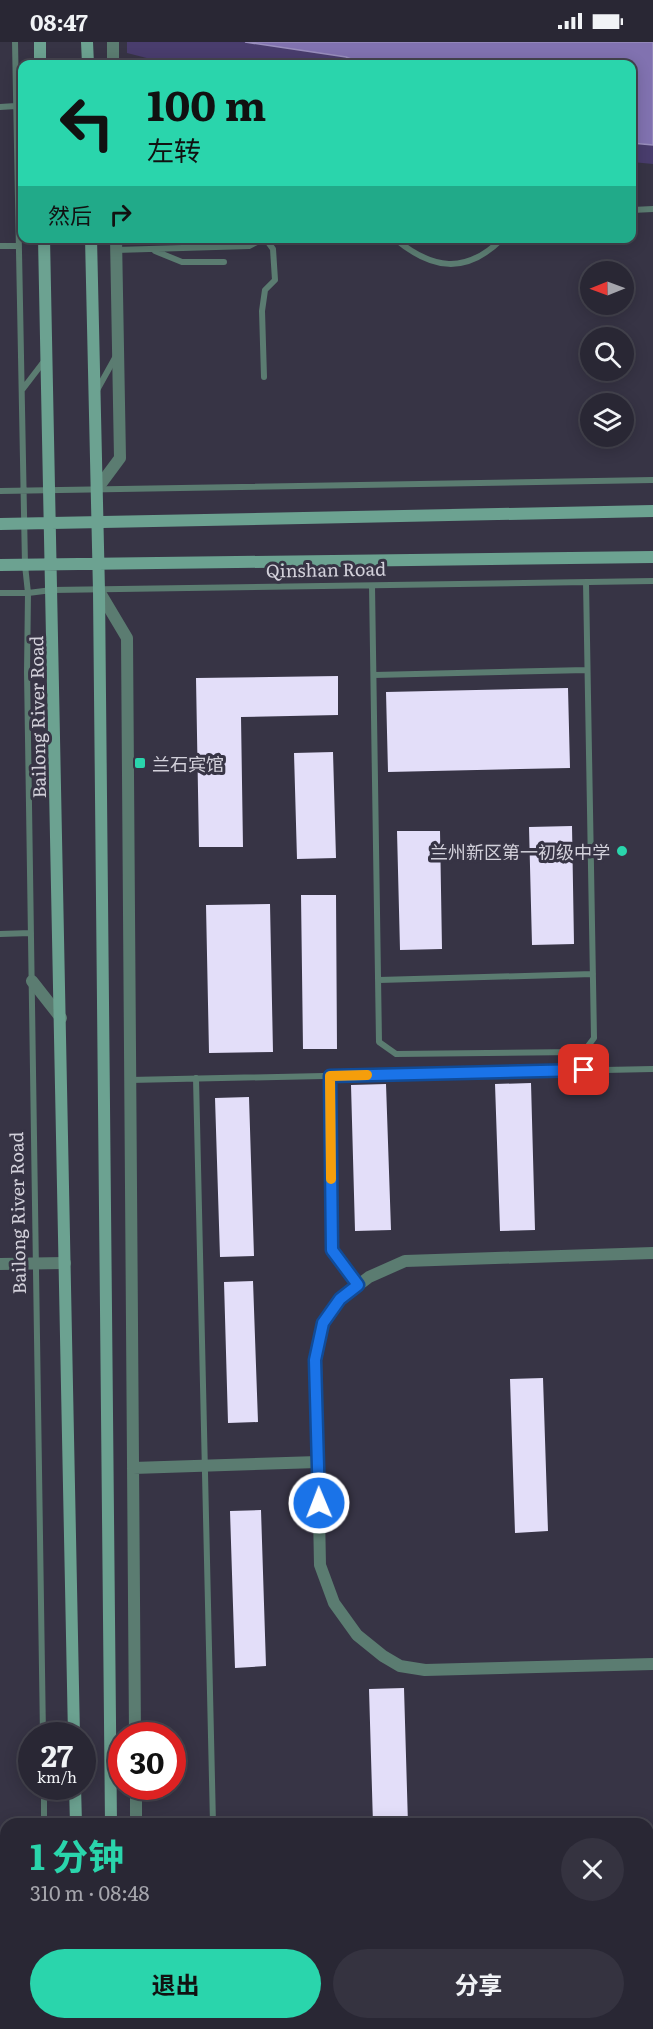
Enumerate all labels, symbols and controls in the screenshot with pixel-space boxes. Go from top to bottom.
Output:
text: 08:47 [30,5,88,38]
text: 100 m [147,72,266,134]
icon: left [48,84,126,162]
text: 左转 [147,129,201,169]
text: 然后 [48,198,92,231]
icon: right [104,198,137,231]
north arrow [580,261,634,315]
map controls [580,261,634,447]
button: search [580,327,634,381]
button: layers [580,393,634,447]
street label: Qinshan Road [266,554,386,584]
street label: Bailong River Road [22,635,52,799]
place label: 兰石宾馆 [152,750,224,777]
marker: 兰石宾馆 [133,756,147,770]
place label: 兰州新区第一初级中学 [430,838,610,865]
marker: 兰州新区第一初级中学 [615,844,629,858]
pin [558,1044,609,1095]
icon: arrive [567,1053,600,1086]
street label: Bailong River Road [2,1131,32,1295]
position arrow [287,1471,351,1535]
speed limit sign: 30 [108,1722,186,1800]
text: 27 [41,1732,73,1776]
text: km/h [37,1765,77,1788]
text: 1 分钟 [30,1828,124,1881]
button: close [561,1838,624,1901]
text: 310 m · 08:48 [30,1877,149,1907]
button: 退出 [30,1949,321,2018]
button: 分享 [333,1949,624,2018]

